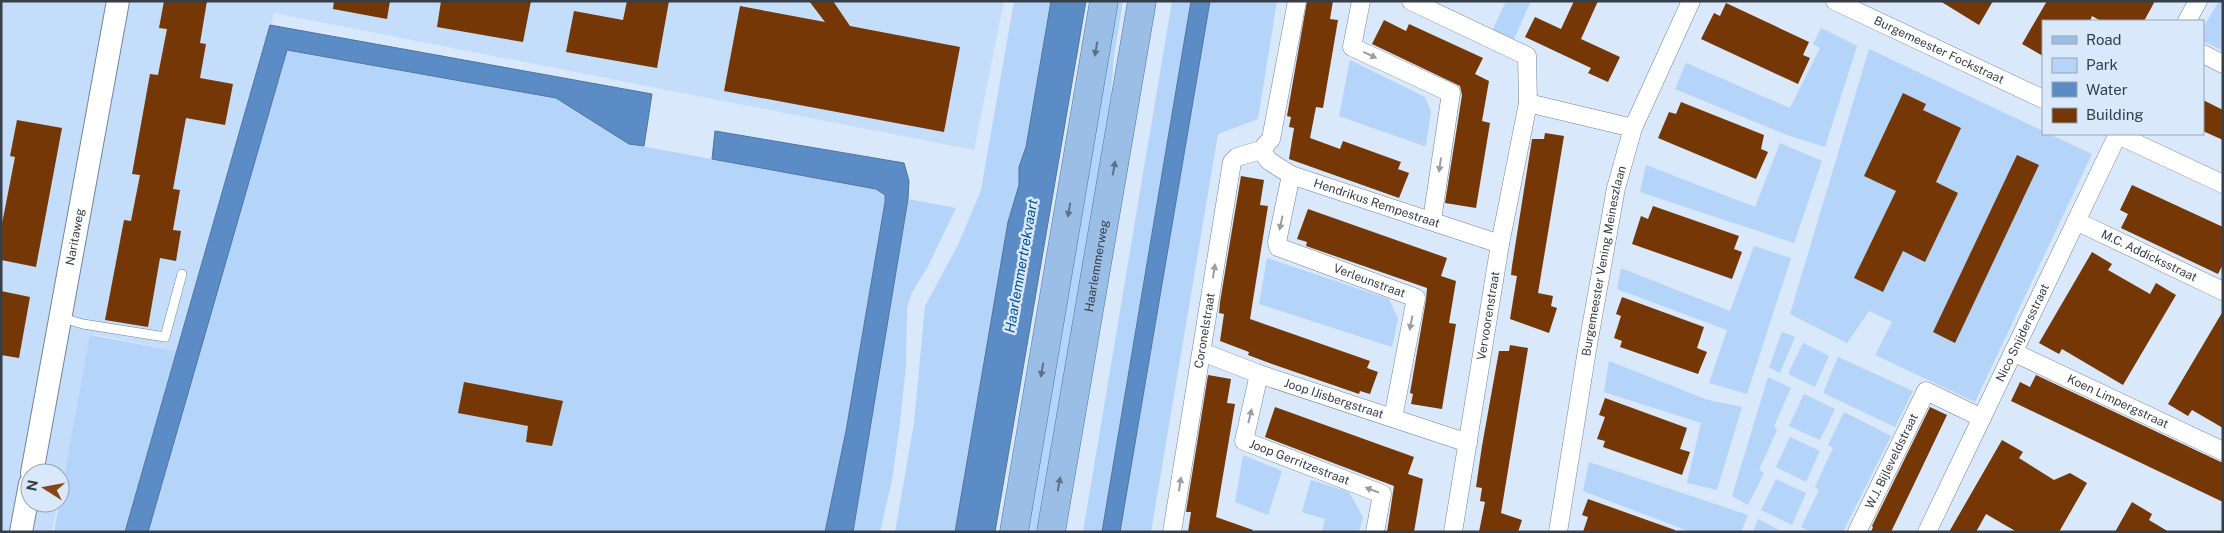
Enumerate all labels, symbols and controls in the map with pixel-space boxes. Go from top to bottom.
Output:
street label: Burgemeester Fockstraat [1872,13,2007,87]
legend [2042,20,2204,135]
text: Road [2086,31,2122,48]
one-way arrow [1092,42,1100,58]
one-way arrow [1363,51,1377,59]
text: Park [2086,56,2118,73]
text: Water [2086,81,2128,98]
text: Building [2086,106,2144,123]
one-way arrow [1436,158,1444,174]
one-way arrow [1111,160,1119,176]
street label: Burgemeester Vening Meineszlaan [1579,164,1629,357]
street label: Hendrikus Rempestraat [1312,176,1442,231]
water label: Haarlemmertrekvaart [1001,197,1041,334]
one-way arrow [1065,202,1073,218]
street label: Naritaweg [63,207,87,267]
one-way arrow [1276,215,1284,231]
street label: Haarlemmerweg [1082,219,1111,313]
street label: M.C. Addicksstraat [2099,227,2200,285]
street label: Verleunstraat [1331,261,1408,301]
one-way arrow [1211,263,1219,279]
street label: Vervoorenstraat [1474,270,1502,361]
street label: Nico Snijdersstraat [1993,281,2052,384]
street label: Coronelstraat [1192,291,1218,369]
one-way arrow [1407,315,1415,331]
one-way arrow [1037,362,1045,378]
street label: Koen Limpergstraat [2065,372,2171,431]
street label: Joop IJisbergstraat [1282,376,1386,422]
one-way arrow [1246,409,1254,424]
street label: W.J. Bijleveldstraat [1863,411,1921,511]
street label: Joop Gerritzestraat [1247,437,1352,488]
north arrow [20,463,70,513]
one-way arrow [1056,475,1064,491]
one-way arrow [1177,475,1185,491]
text: N [23,479,41,492]
one-way arrow [1364,486,1379,494]

